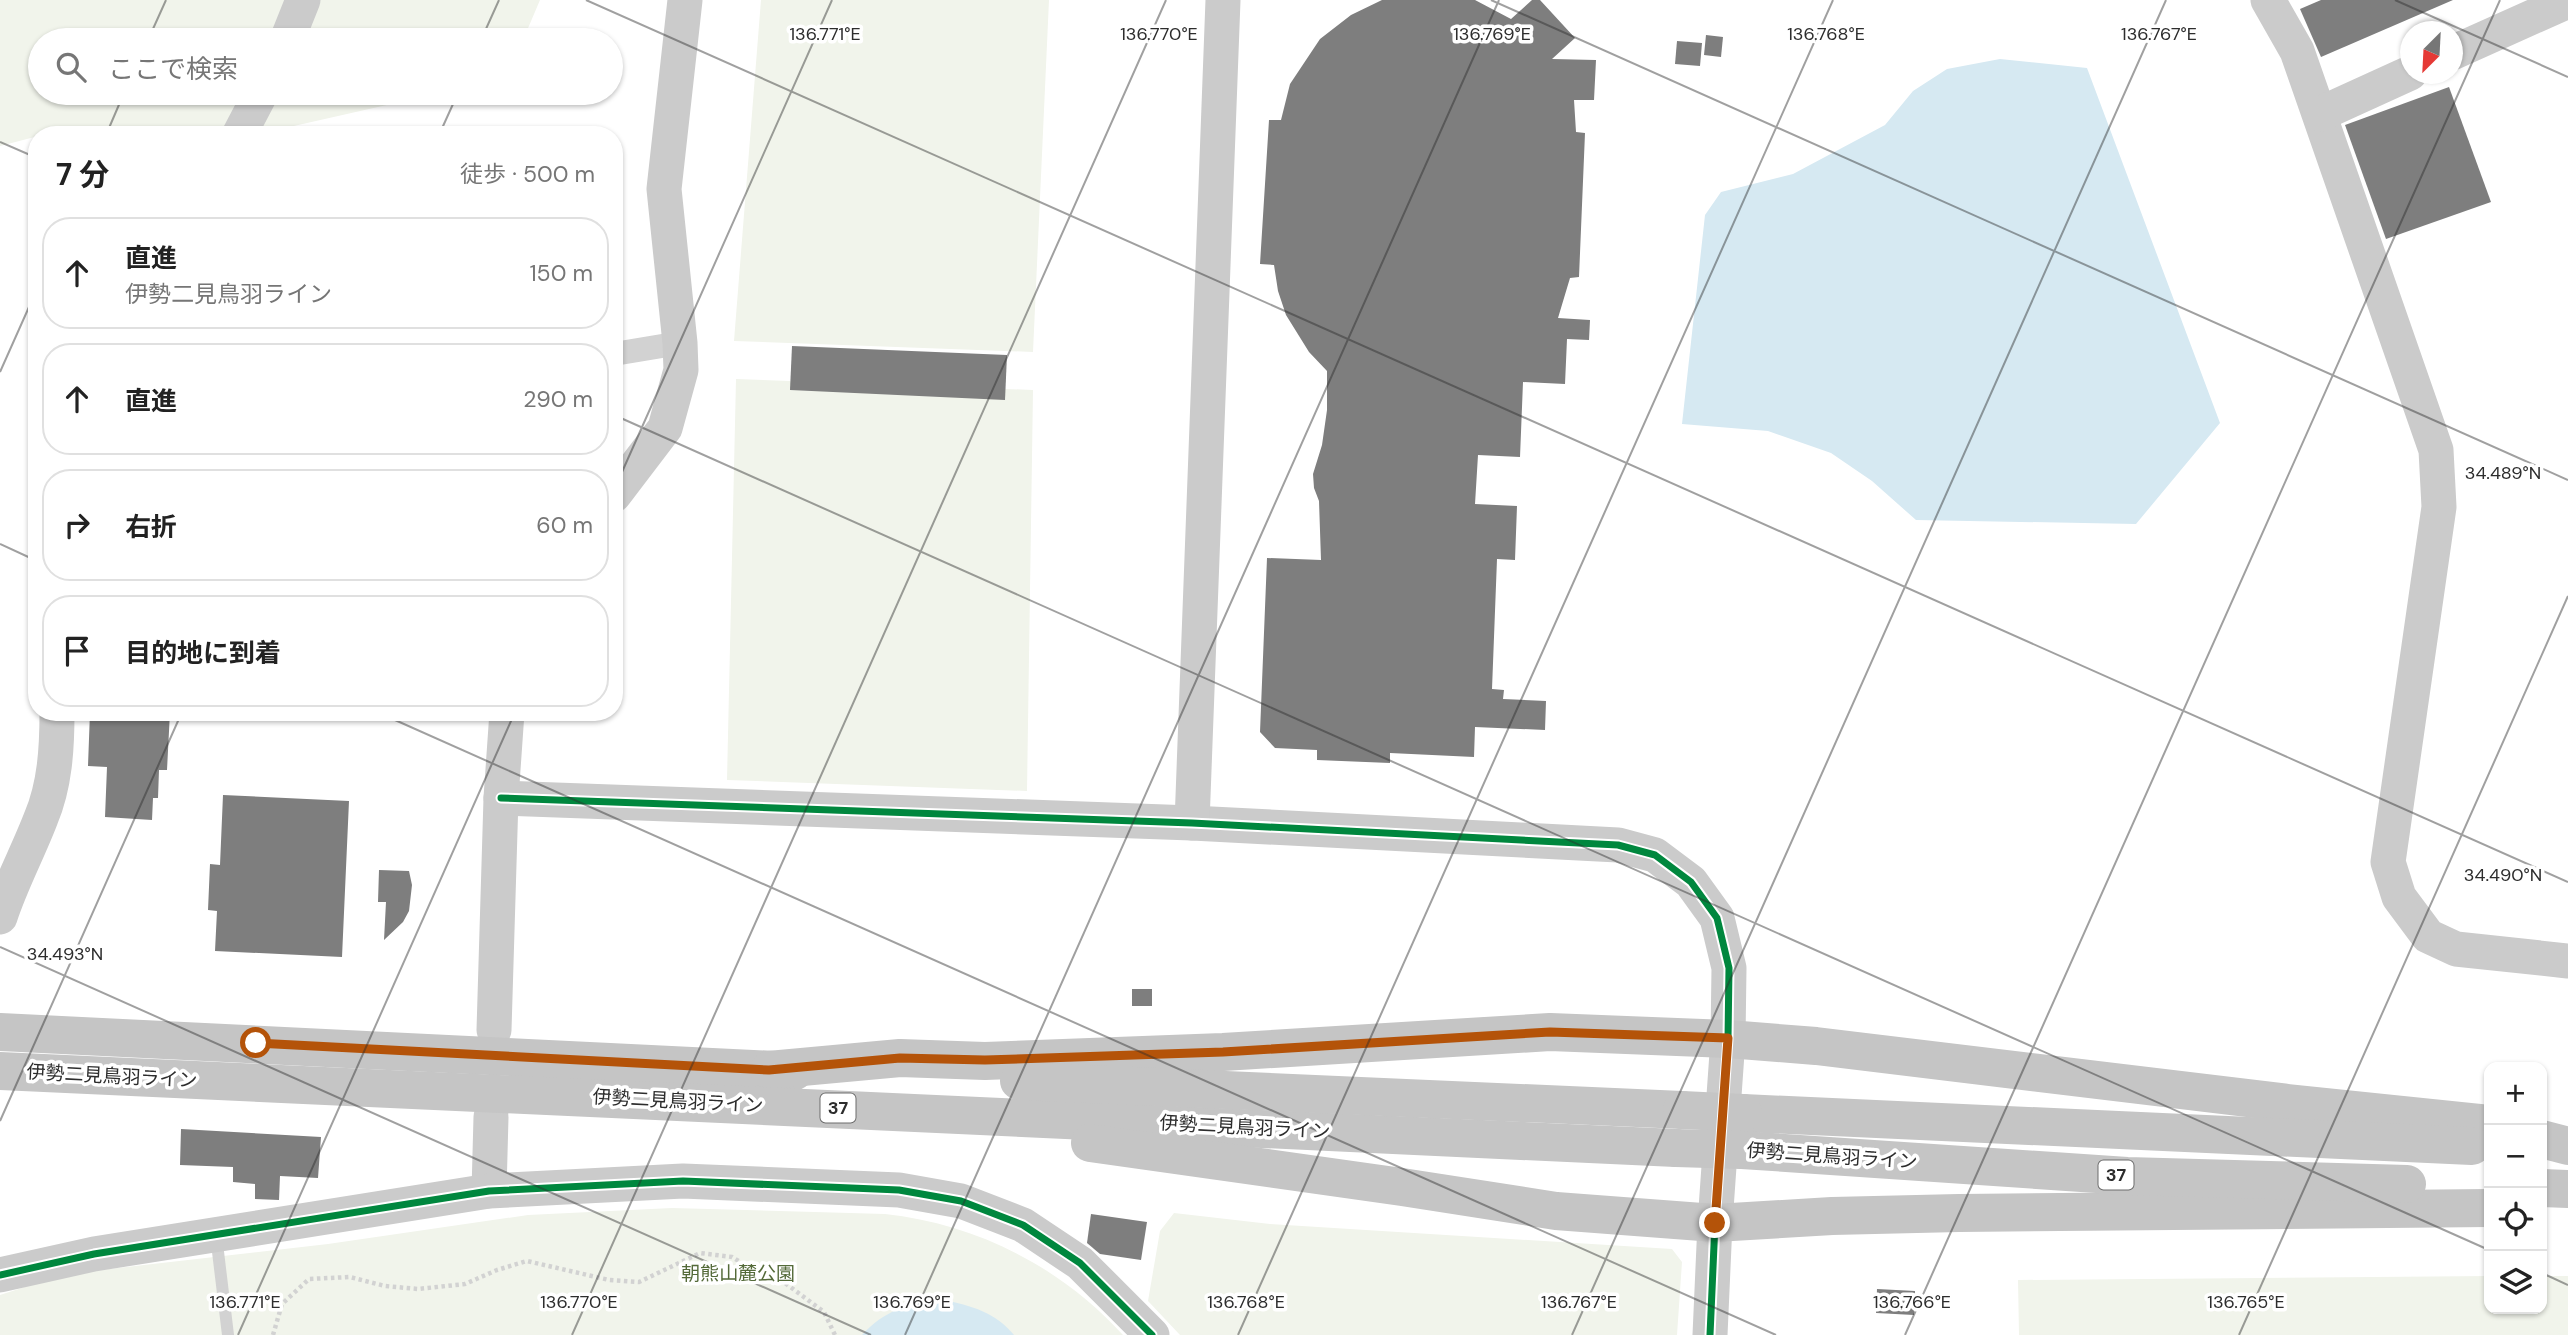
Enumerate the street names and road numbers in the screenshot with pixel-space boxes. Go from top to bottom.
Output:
street label: 伊勢二見鳥羽ライン [26,1059,198,1093]
street label: 伊勢二見鳥羽ライン [592,1084,764,1118]
road number: 37 [820,1093,856,1122]
street label: 伊勢二見鳥羽ライン [1159,1110,1331,1144]
street label: 伊勢二見鳥羽ライン [1746,1138,1918,1174]
road number: 37 [2098,1160,2134,1190]

